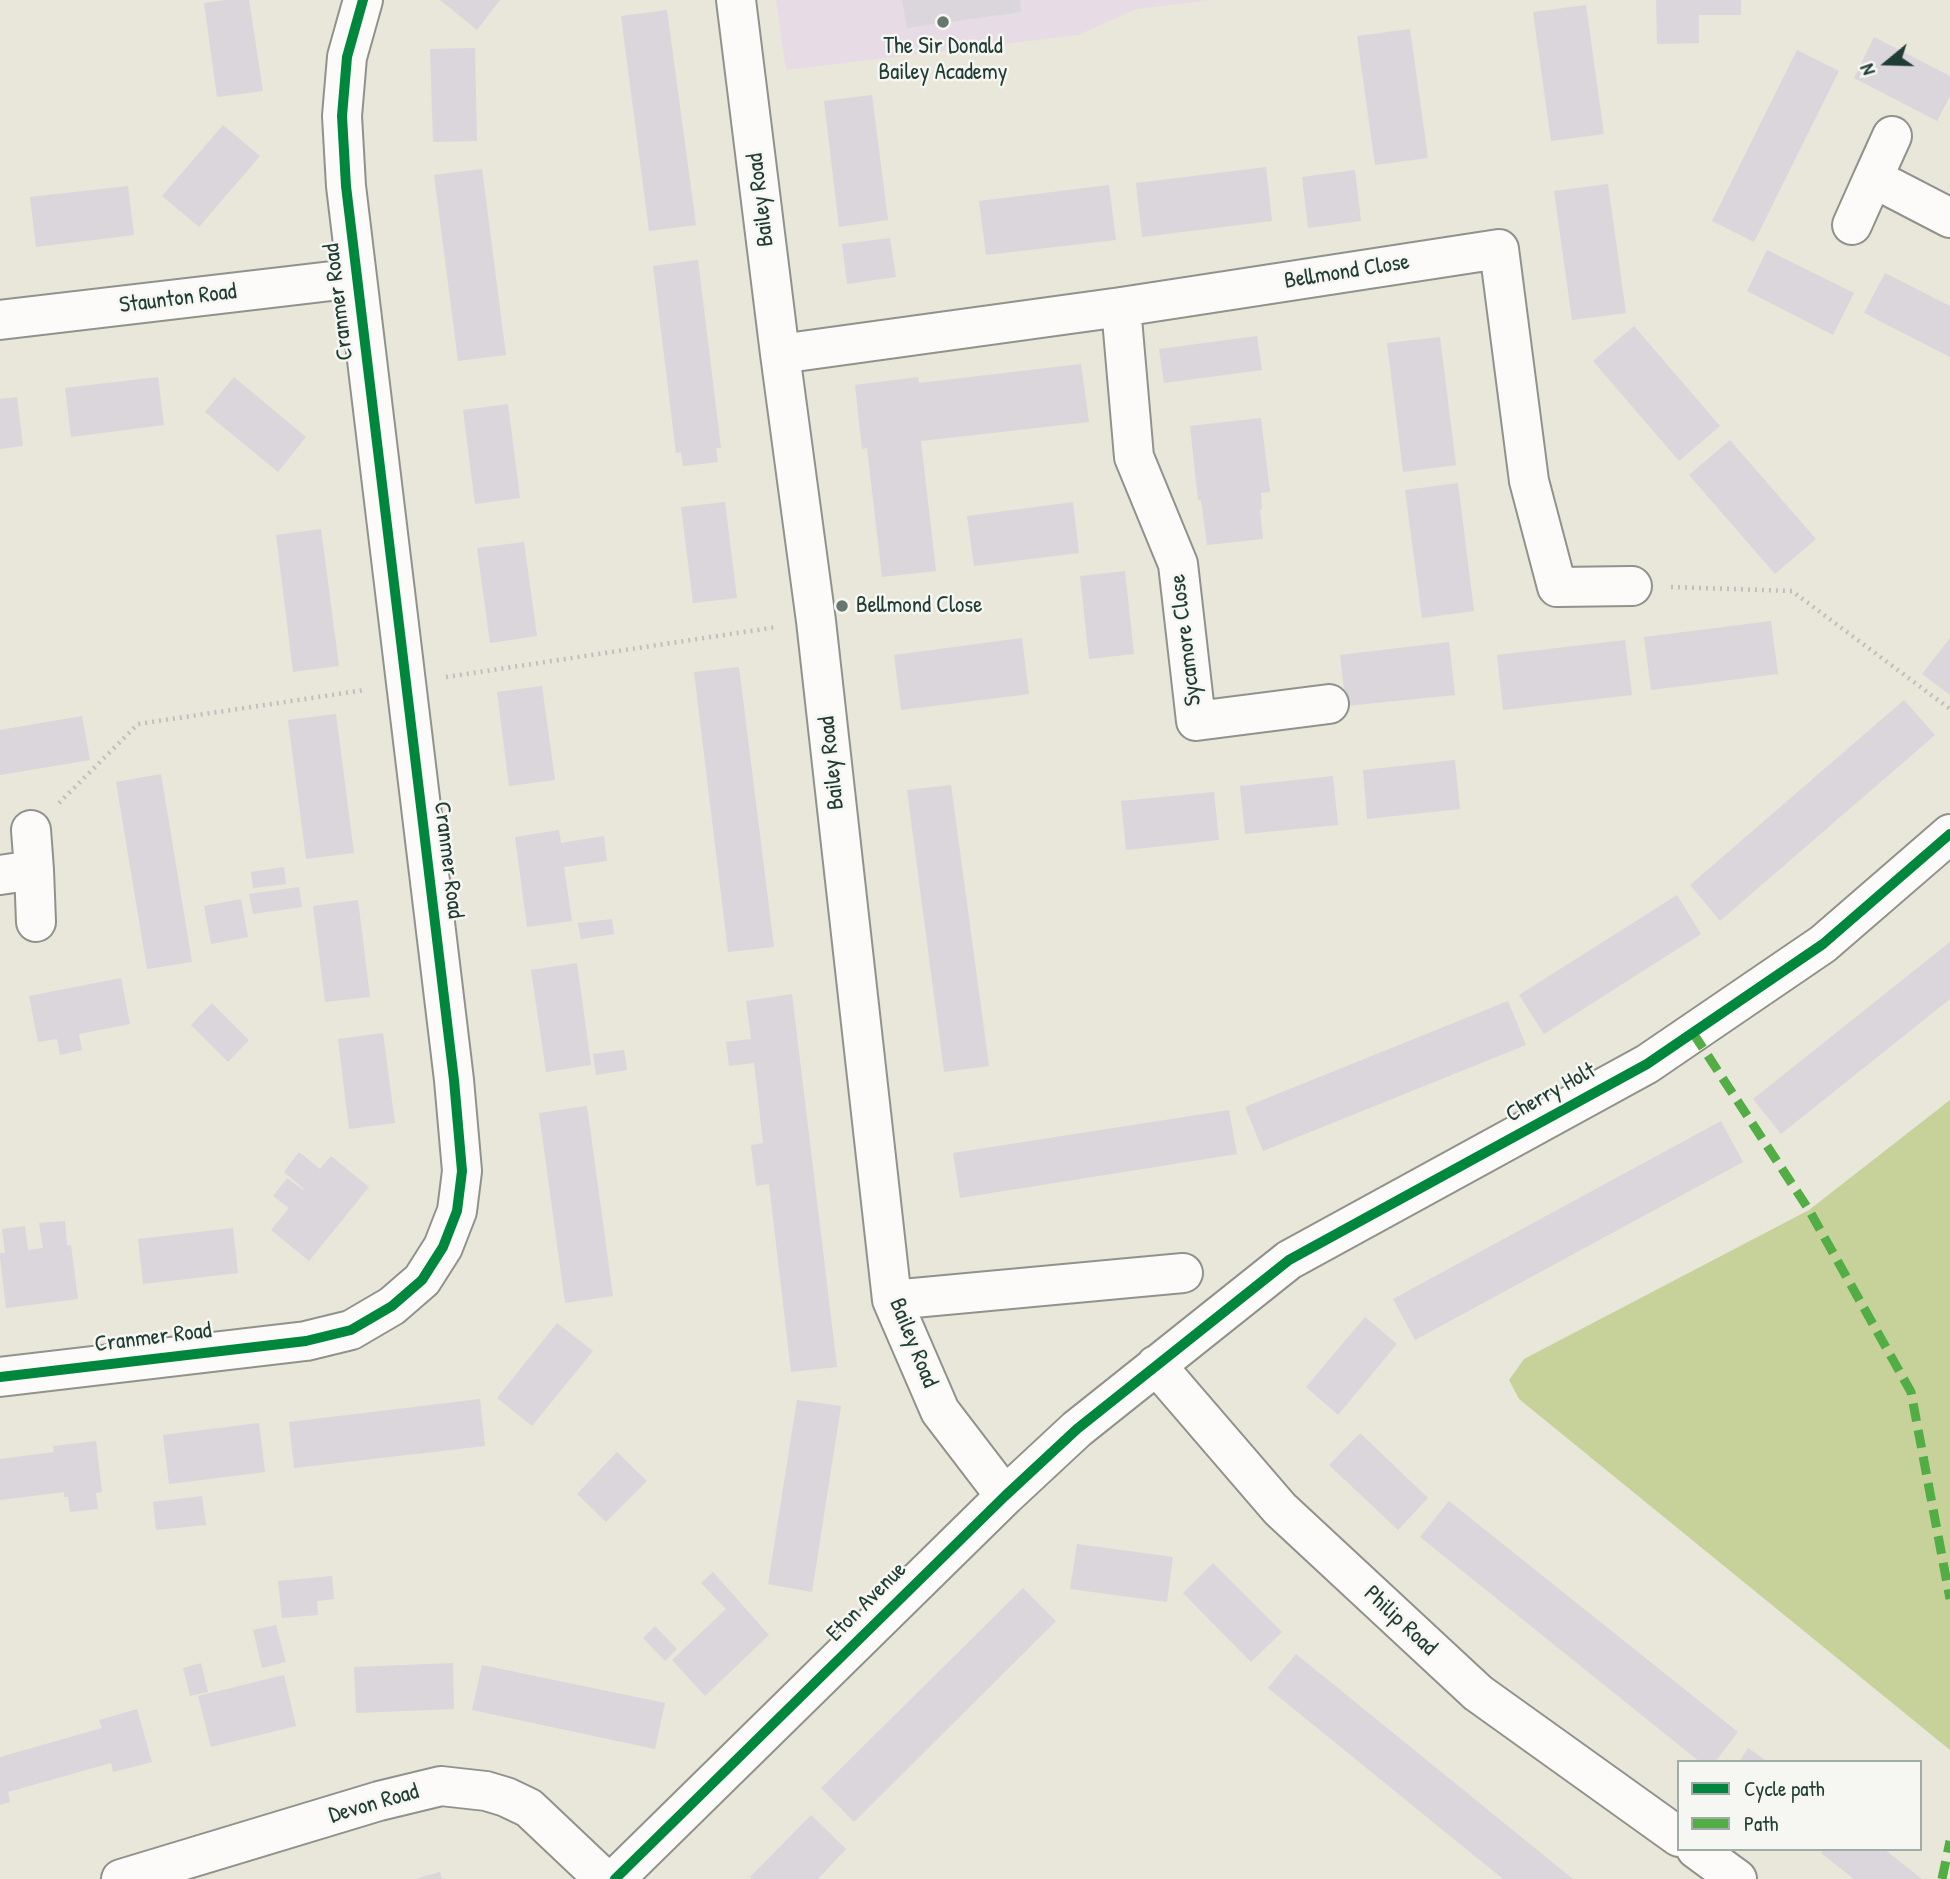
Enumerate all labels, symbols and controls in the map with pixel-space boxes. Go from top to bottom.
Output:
marker: The Sir Donald Bailey Academy [935,14,951,30]
north arrow [1852,28,1922,98]
place label: The Sir Donald Bailey Academy [879,33,1007,87]
text: N [1853,61,1881,79]
street label: Bailey Road [742,152,780,248]
street label: Cranmer Road [318,242,360,362]
street label: Bellmond Close [1282,248,1412,296]
street label: Staunton Road [118,278,238,320]
street label: Sycamore Close [1164,573,1208,707]
place label: Bellmond Close [856,592,982,620]
marker: Bellmond Close [834,598,850,614]
street label: Bailey Road [813,715,851,811]
street label: Cranmer Road [427,800,469,920]
street label: Cherry Holt [1501,1057,1601,1129]
street label: Bailey Road [883,1294,943,1392]
street label: Cranmer Road [93,1317,213,1359]
street label: Eton Avenue [821,1556,913,1648]
street label: Philip Road [1358,1580,1442,1662]
legend [1677,1760,1922,1851]
text: Cycle path [1744,1774,1825,1803]
street label: Devon Road [326,1778,422,1830]
text: Path [1744,1809,1778,1838]

